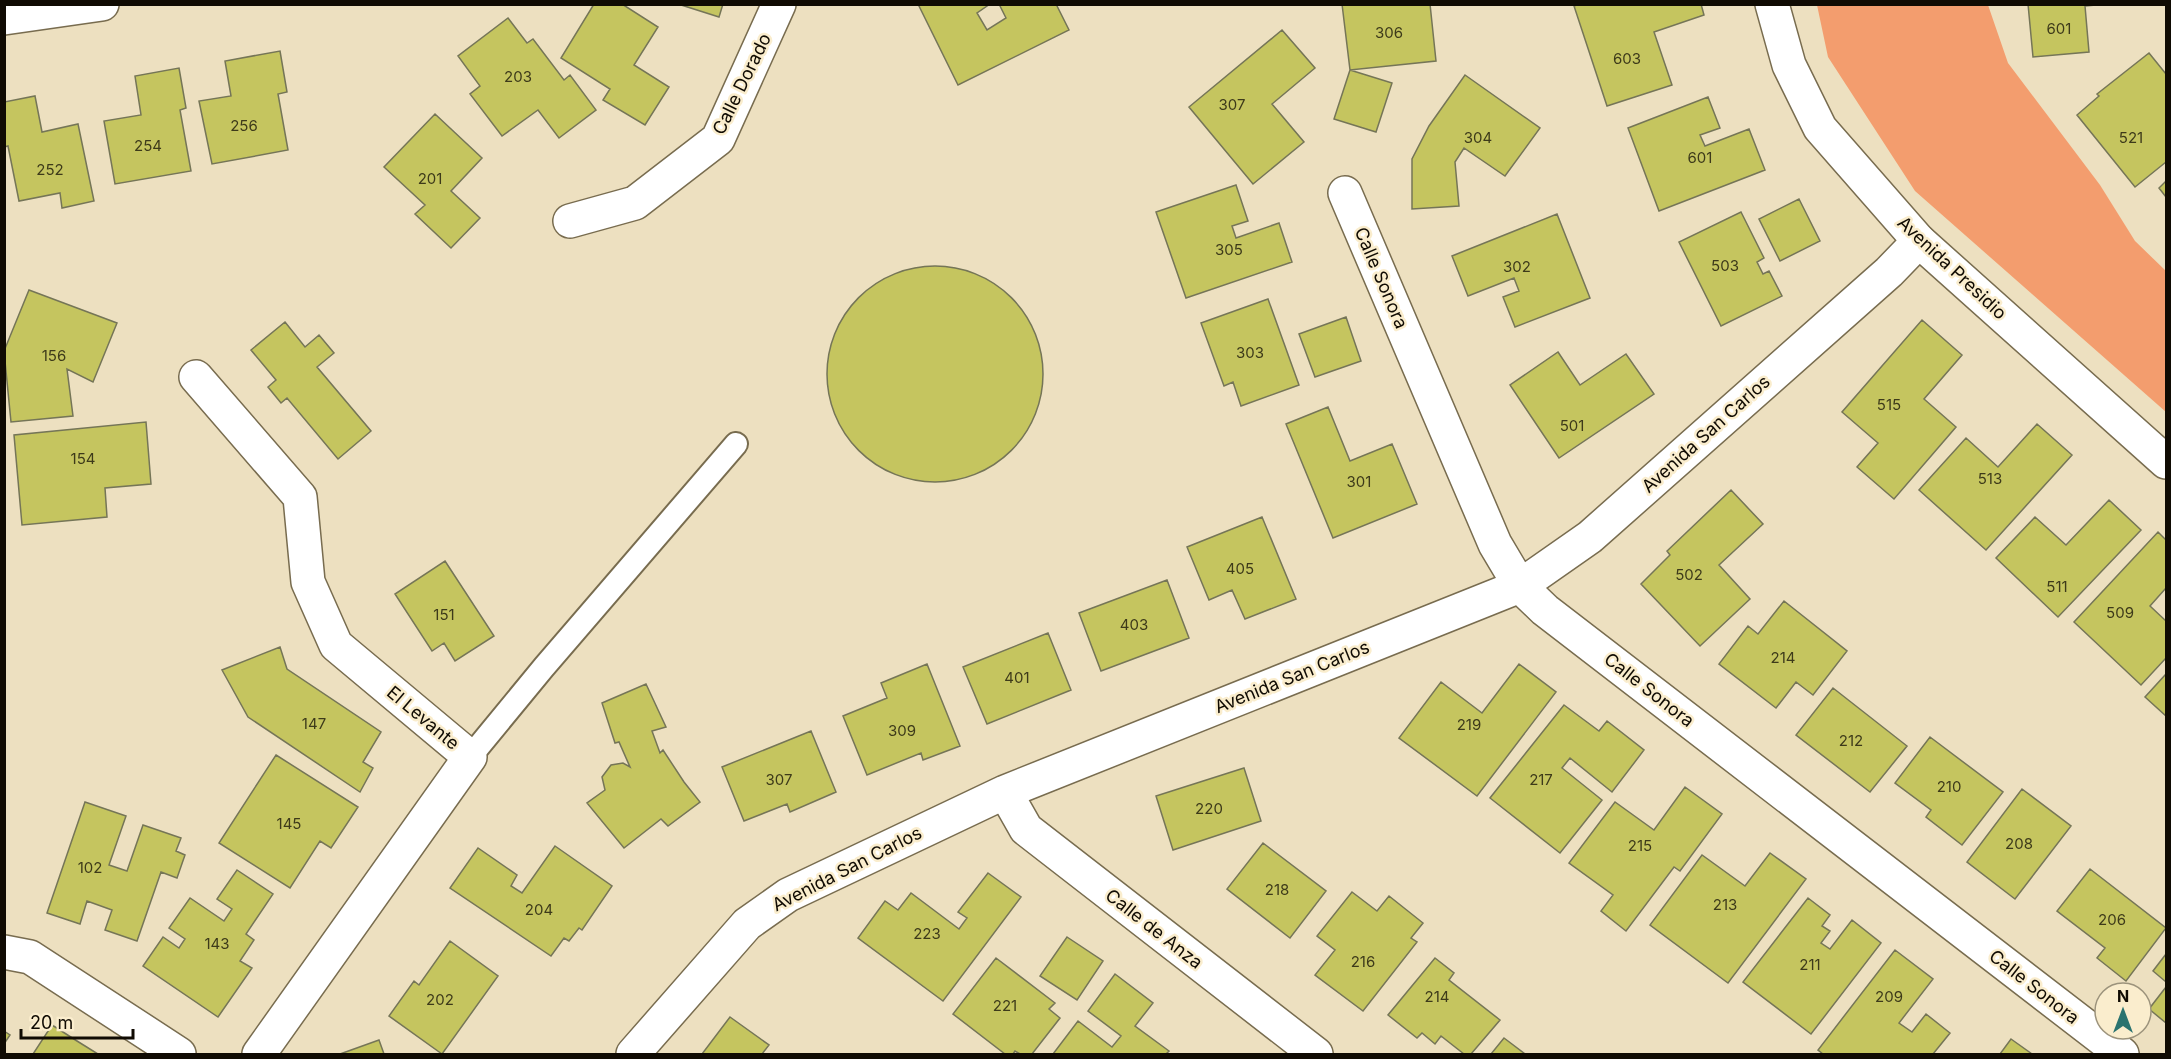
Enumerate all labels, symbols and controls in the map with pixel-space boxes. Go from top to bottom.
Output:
house number: 601 [2047,19,2071,38]
house number: 306 [1375,23,1403,42]
street label: Calle Dorado [708,30,775,138]
house number: 603 [1613,49,1641,68]
house number: 203 [504,67,532,86]
house number: 307 [1219,95,1245,114]
house number: 256 [230,116,258,135]
house number: 304 [1464,128,1492,147]
house number: 521 [2119,128,2143,147]
house number: 254 [134,136,162,155]
house number: 601 [1688,148,1712,167]
house number: 252 [36,160,64,179]
house number: 201 [418,169,442,188]
street label: Avenida Presidio [1894,212,2011,323]
street label: Calle Sonora [1351,224,1412,332]
house number: 305 [1215,240,1243,259]
house number: 503 [1711,256,1739,275]
house number: 302 [1503,257,1531,276]
house number: 303 [1236,343,1264,362]
house number: 156 [42,346,66,365]
street label: Avenida San Carlos [1637,371,1774,497]
house number: 515 [1877,395,1901,414]
house number: 501 [1560,416,1584,435]
house number: 154 [71,449,95,468]
house number: 513 [1978,469,2002,488]
house number: 301 [1347,472,1371,491]
house number: 405 [1226,559,1254,578]
house number: 502 [1675,565,1703,584]
house number: 511 [2046,577,2068,596]
house number: 509 [2106,603,2134,622]
house number: 151 [433,605,455,624]
house number: 403 [1120,615,1148,634]
street label: Avenida San Carlos [1211,636,1372,717]
street label: Calle Sonora [1600,648,1698,731]
house number: 214 [1771,648,1795,667]
house number: 401 [1004,668,1030,687]
street label: El Levante [383,681,464,754]
house number: 147 [302,714,326,733]
house number: 219 [1457,715,1481,734]
house number: 309 [888,721,916,740]
house number: 212 [1839,731,1863,750]
house number: 307 [766,770,792,789]
house number: 217 [1529,770,1553,789]
house number: 210 [1937,777,1961,796]
house number: 220 [1195,799,1223,818]
house number: 145 [277,814,301,833]
street label: Avenida San Carlos [769,822,925,915]
house number: 208 [2005,834,2033,853]
house number: 215 [1628,836,1652,855]
house number: 102 [78,858,102,877]
house number: 218 [1265,880,1289,899]
street label: Calle de Anza [1102,884,1207,973]
house number: 213 [1713,895,1737,914]
house number: 204 [525,900,553,919]
house number: 206 [2098,910,2126,929]
house number: 223 [913,924,941,943]
house number: 143 [204,934,230,953]
street label: Calle Sonora [1985,945,2083,1028]
house number: 216 [1351,952,1375,971]
house number: 211 [1799,955,1821,974]
north arrow [2093,981,2153,1041]
text: N [2117,986,2129,1006]
house number: 214 [1425,987,1449,1006]
house number: 209 [1875,987,1903,1006]
house number: 202 [426,990,454,1009]
house number: 221 [993,996,1017,1015]
scale bar [21,1002,134,1040]
text: 20 m [30,1012,73,1033]

